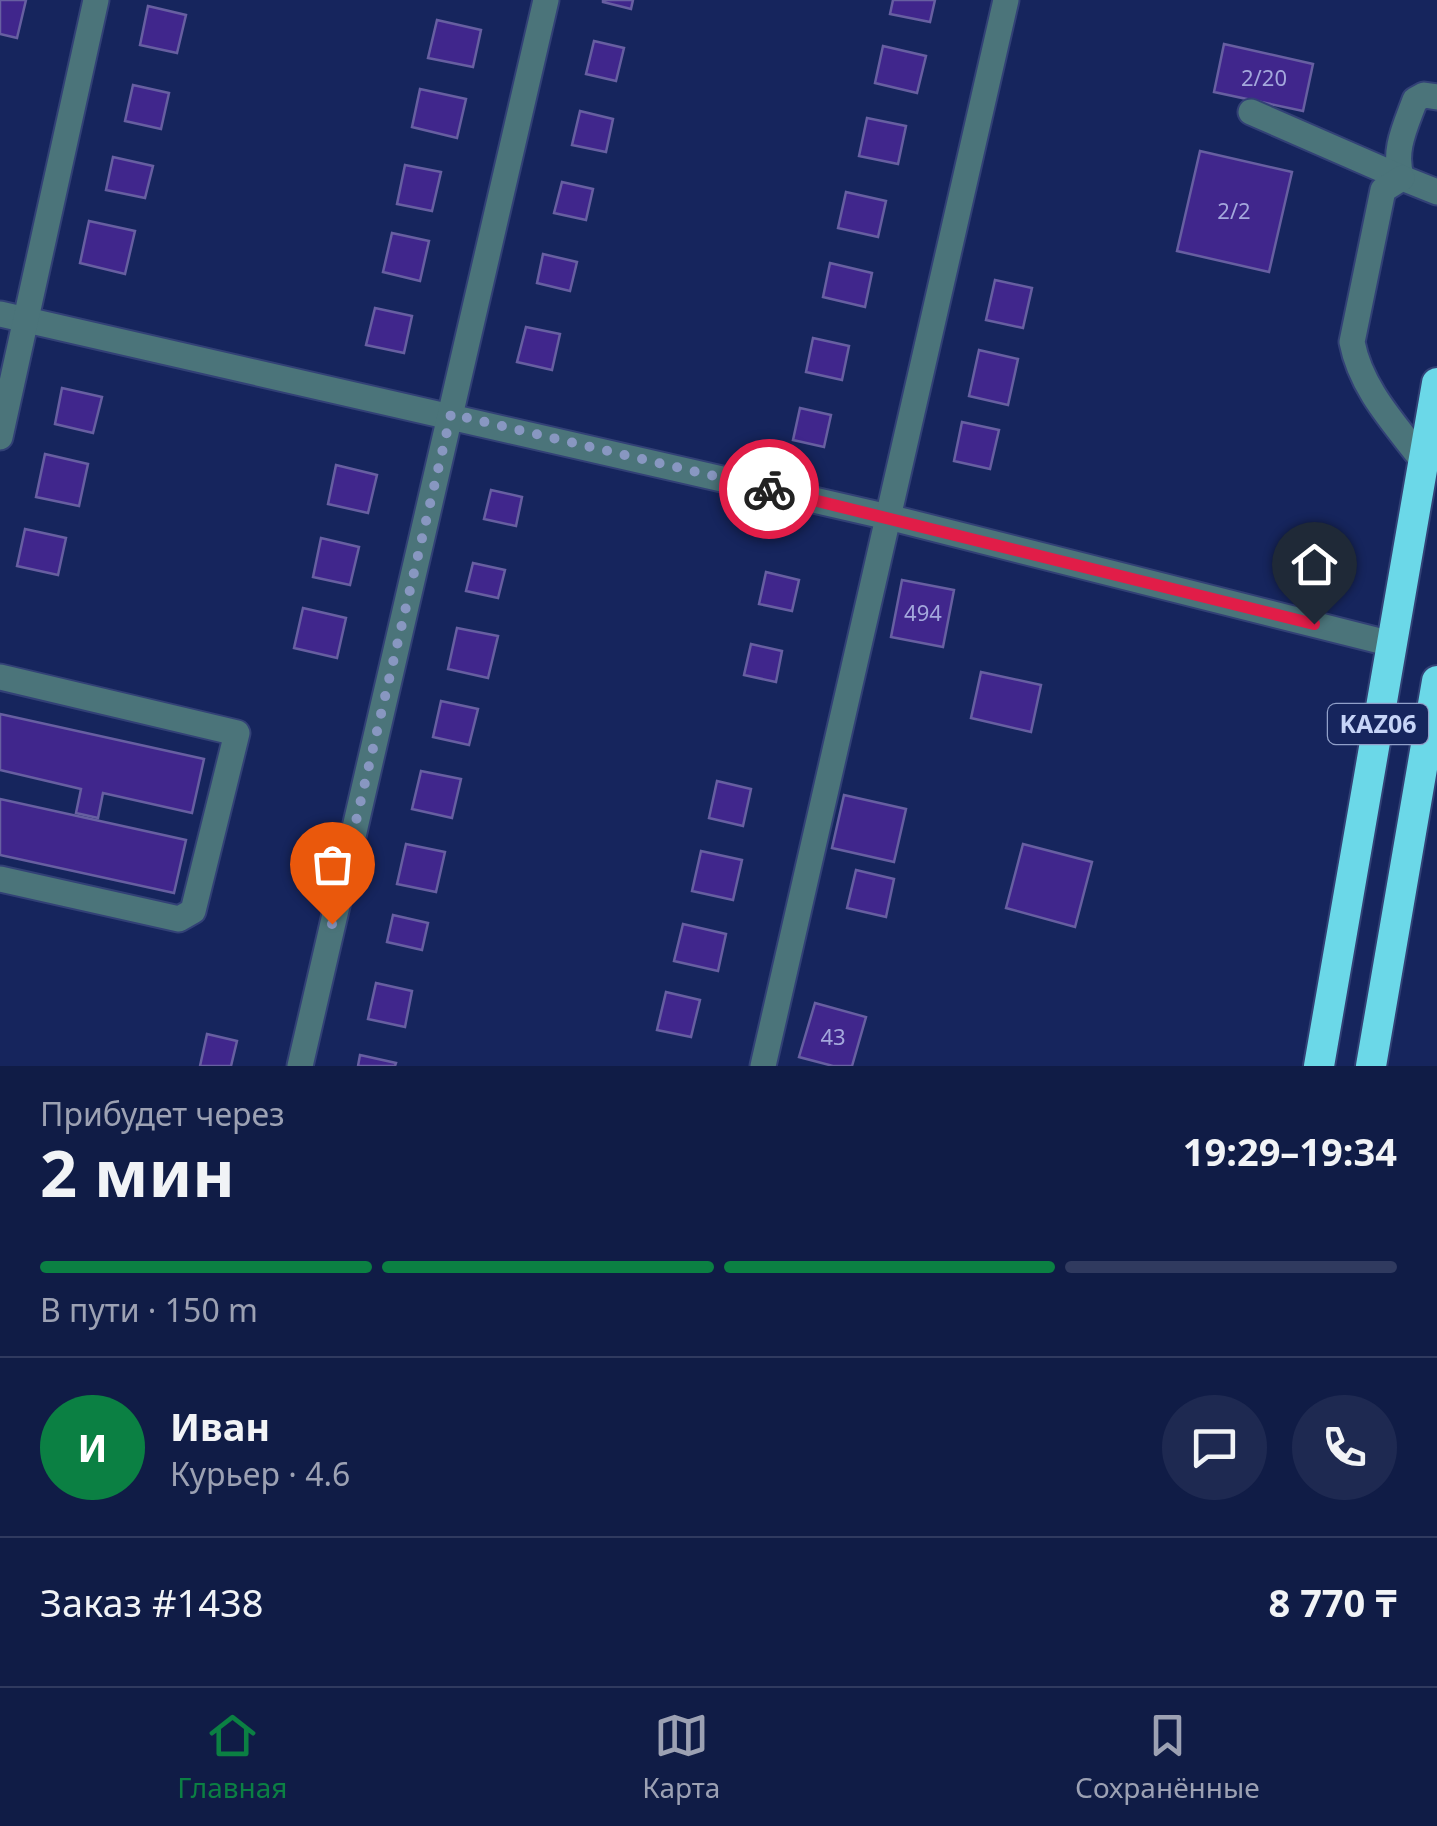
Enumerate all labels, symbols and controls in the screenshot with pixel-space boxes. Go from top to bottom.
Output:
house number: 2/20 [1241,62,1287,92]
house number: 2/2 [1217,195,1251,225]
courier [719,439,819,539]
icon: bike [742,462,797,517]
pin [1272,522,1357,625]
icon: home [1287,537,1342,592]
house number: 494 [904,597,942,627]
road number: KАZ06 [1328,704,1428,744]
pin [290,822,375,925]
icon: bag [305,837,360,892]
house number: 43 [820,1021,846,1051]
text: Прибудет через [40,1092,285,1135]
text: 19:29–19:34 [1183,1125,1397,1177]
text: 2 мин [40,1128,235,1216]
text: В пути · 150 m [40,1288,258,1331]
button: chat [1162,1395,1267,1500]
button: phone [1292,1395,1397,1500]
text: Иван [170,1400,270,1452]
text: И [77,1421,108,1473]
text: Курьер · 4.6 [170,1452,350,1495]
text: Заказ #1438 [40,1576,264,1628]
text: 8 770 ₸ [1269,1576,1397,1628]
tab: Главная [177,1708,287,1806]
tab: Карта [642,1708,720,1806]
tab: Сохранённые [1075,1708,1260,1806]

